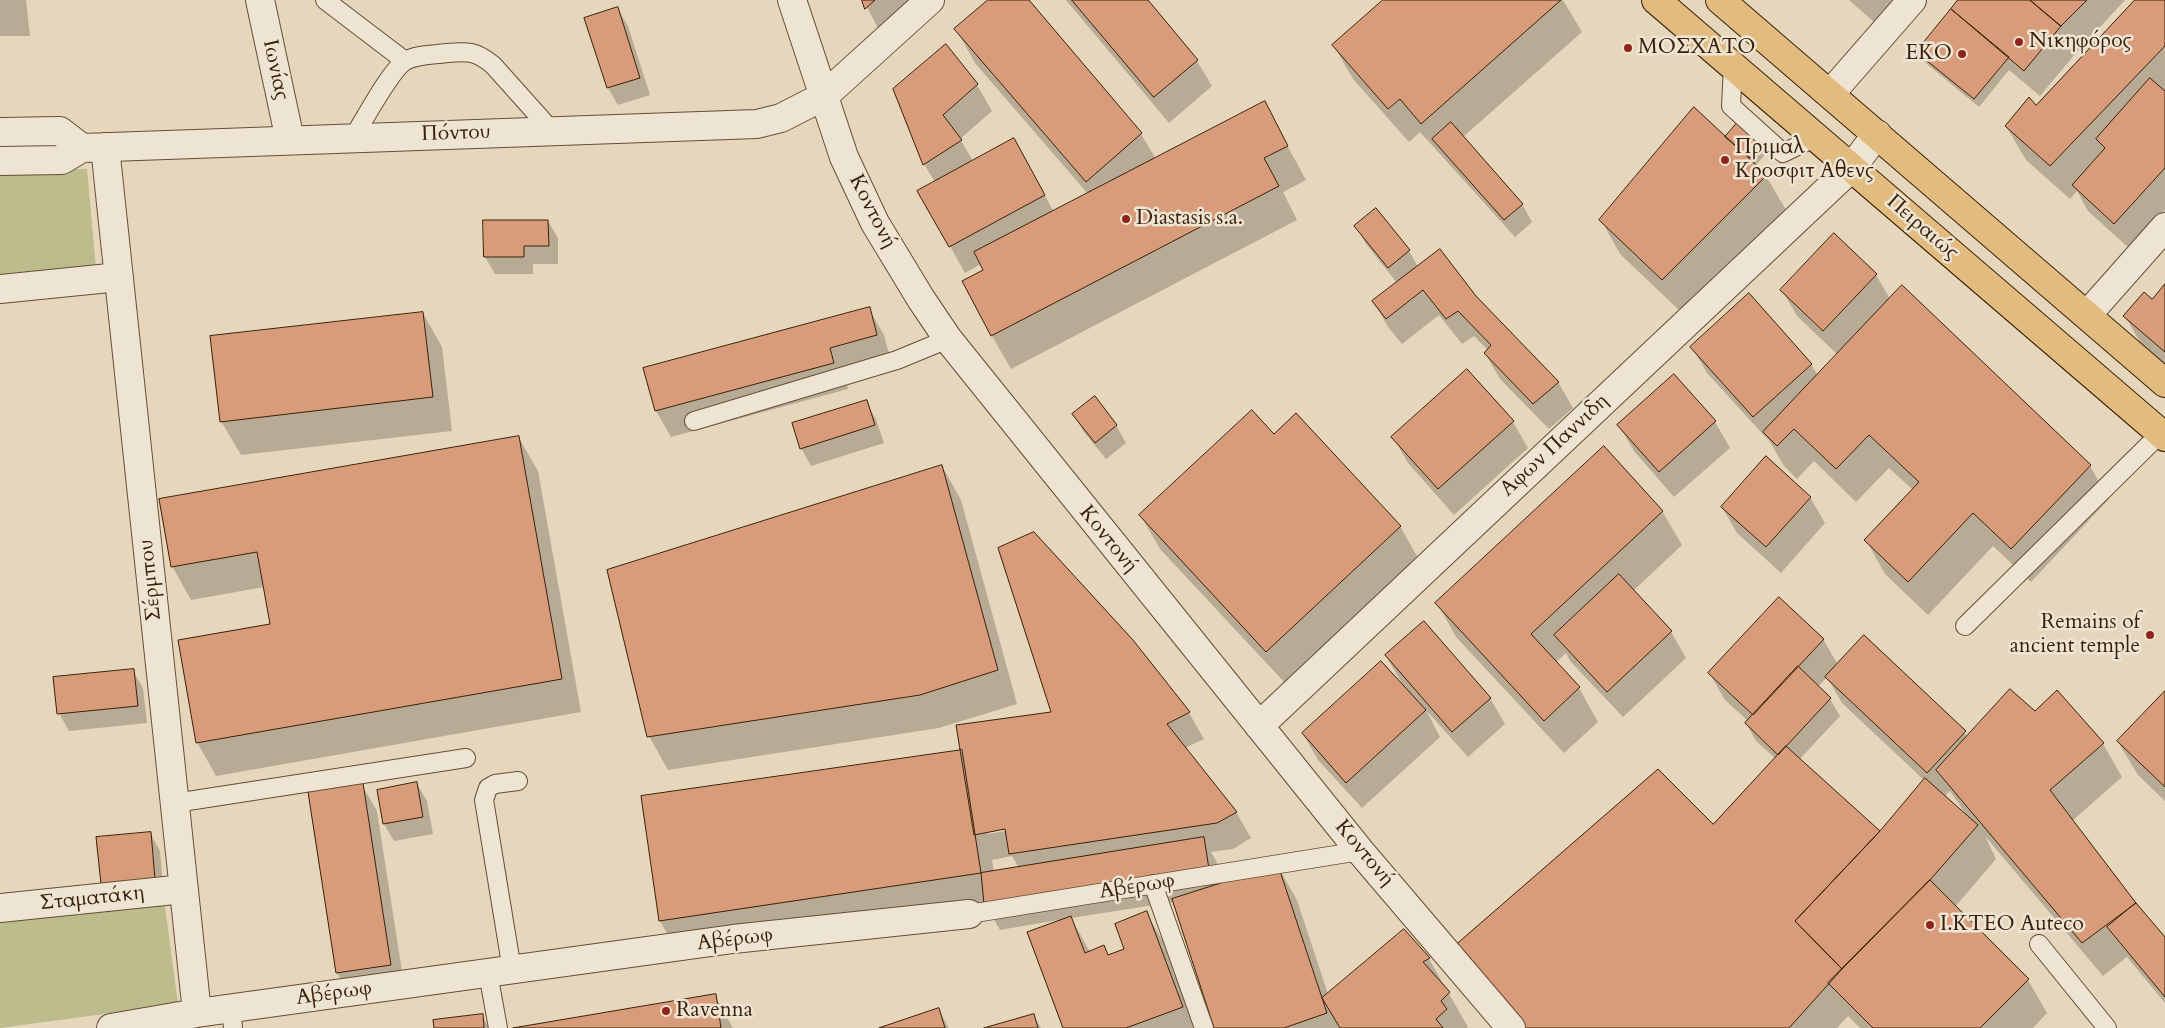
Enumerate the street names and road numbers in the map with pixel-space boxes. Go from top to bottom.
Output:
street label: Ιωνίας [256,37,294,103]
street label: Πόντου [421,120,491,148]
street label: Κοντονή [843,171,901,253]
street label: Πειραιώς [1881,190,1963,266]
street label: Αφων Παννιδη [1496,389,1614,503]
street label: Κοντονή [1073,501,1143,579]
street label: Σέρμπου [134,538,168,622]
street label: Κοντονή [1329,815,1399,893]
street label: Αβέρωφ [1097,869,1177,905]
street label: Σταματάκη [39,881,145,917]
street label: Αβέρωφ [696,923,774,957]
street label: Αβέρωφ [295,976,373,1012]

